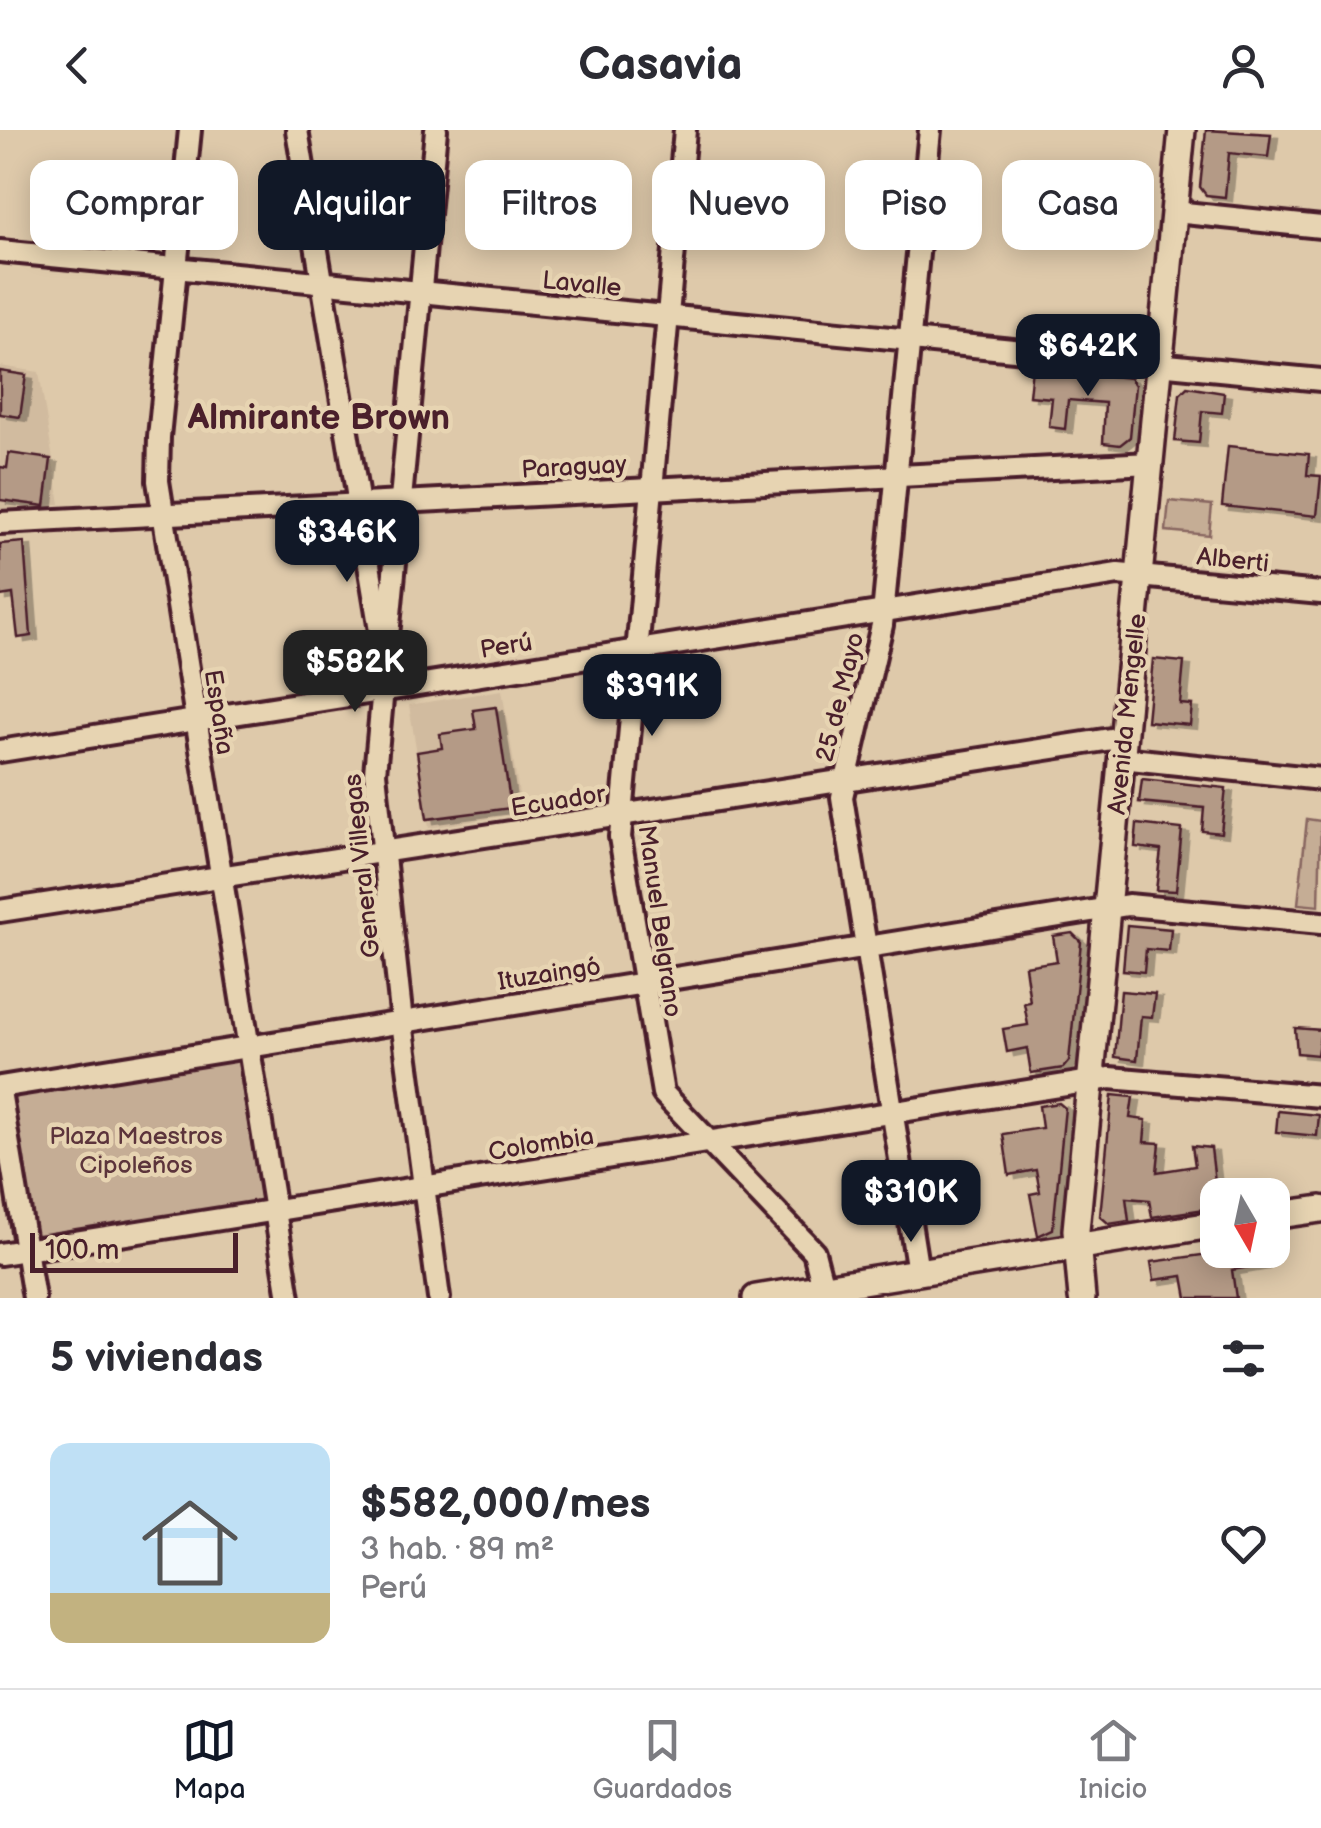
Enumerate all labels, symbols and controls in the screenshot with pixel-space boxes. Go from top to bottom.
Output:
icon: back [50,38,105,93]
text: Casavia [579,38,742,93]
icon: person [1216,38,1271,93]
chip: Comprar [30,160,238,250]
chip: Alquilar [258,160,445,250]
chip: Filtros [465,160,632,250]
chip: Nuevo [652,160,825,250]
chip: Piso [845,160,982,250]
chip: Casa [1002,160,1154,250]
street label: Lavalle [541,265,623,304]
pin: $642K [1018,314,1158,399]
text: $642K [1038,327,1138,366]
district label: Almirante Brown [187,397,450,440]
street label: Paraguay [521,449,628,486]
pin: $346K [277,500,417,585]
text: $346K [297,513,397,552]
street label: Alberti [1195,541,1271,580]
street label: Avenida Mengelle [1102,612,1153,816]
street label: Perú [478,627,534,666]
street label: 25 de Mayo [809,629,871,765]
pin: $582K [285,630,425,715]
text: $582K [305,643,405,682]
pin: $391K [582,654,722,739]
street label: España [196,667,241,757]
text: $391K [605,667,699,706]
street label: General Villegas [337,772,388,959]
street label: Ecuador [509,779,609,824]
street label: Manuel Belgrano [631,823,688,1019]
street label: Ituzaingó [496,951,603,998]
park label: Plaza Maestros Cipoleños [49,1121,223,1181]
street label: Colombia [486,1121,596,1168]
pin: $310K [841,1160,981,1245]
text: $310K [864,1173,958,1212]
north arrow [1200,1178,1290,1268]
map controls [1200,1178,1290,1268]
scale bar [30,1228,238,1272]
text: 100 m [45,1234,119,1267]
icon: filters [1216,1331,1271,1386]
text: 5 viviendas [50,1333,263,1384]
text: $582,000/mes [360,1479,650,1530]
icon: home [130,1483,250,1603]
icon: heart [1216,1516,1271,1571]
text: 3 hab. · 89 m² [360,1530,554,1569]
text: Perú [360,1569,427,1608]
tab: Mapa [173,1713,246,1806]
tab: Guardados [592,1713,732,1806]
tab: Inicio [1079,1713,1148,1806]

